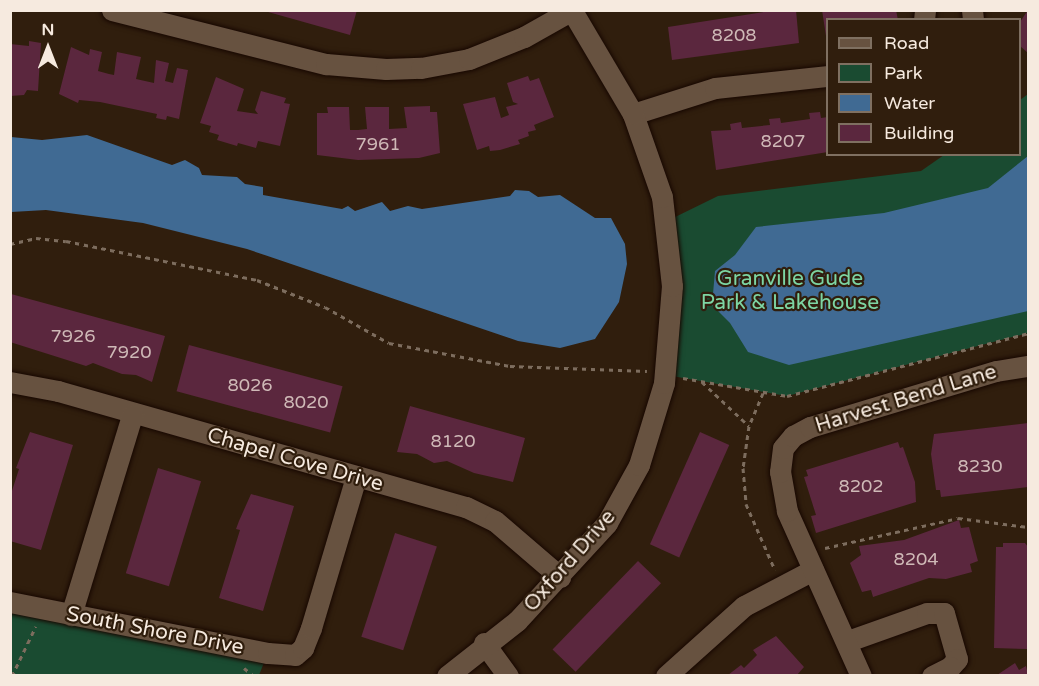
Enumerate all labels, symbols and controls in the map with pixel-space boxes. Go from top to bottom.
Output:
north arrow [18,18,78,78]
legend [826,18,1021,156]
text: N [42,20,54,40]
house number: 8208 [711,24,757,46]
text: Road [884,32,929,54]
text: Park [884,62,922,84]
text: Water [884,92,935,114]
text: Building [884,122,954,144]
house number: 8207 [760,130,806,152]
house number: 7961 [355,133,401,155]
park label: Granville Gude Park & Lakehouse [701,266,879,316]
house number: 7926 [50,325,96,347]
house number: 7920 [106,341,152,363]
street label: Harvest Bend Lane [812,359,1000,439]
house number: 8026 [227,374,273,396]
house number: 8020 [283,391,329,413]
street label: Chapel Cove Drive [204,423,386,497]
house number: 8120 [430,430,476,452]
house number: 8230 [957,455,1003,477]
house number: 8202 [838,475,884,497]
street label: Oxford Drive [519,505,621,617]
house number: 8204 [893,548,939,570]
street label: South Shore Drive [64,601,246,661]

